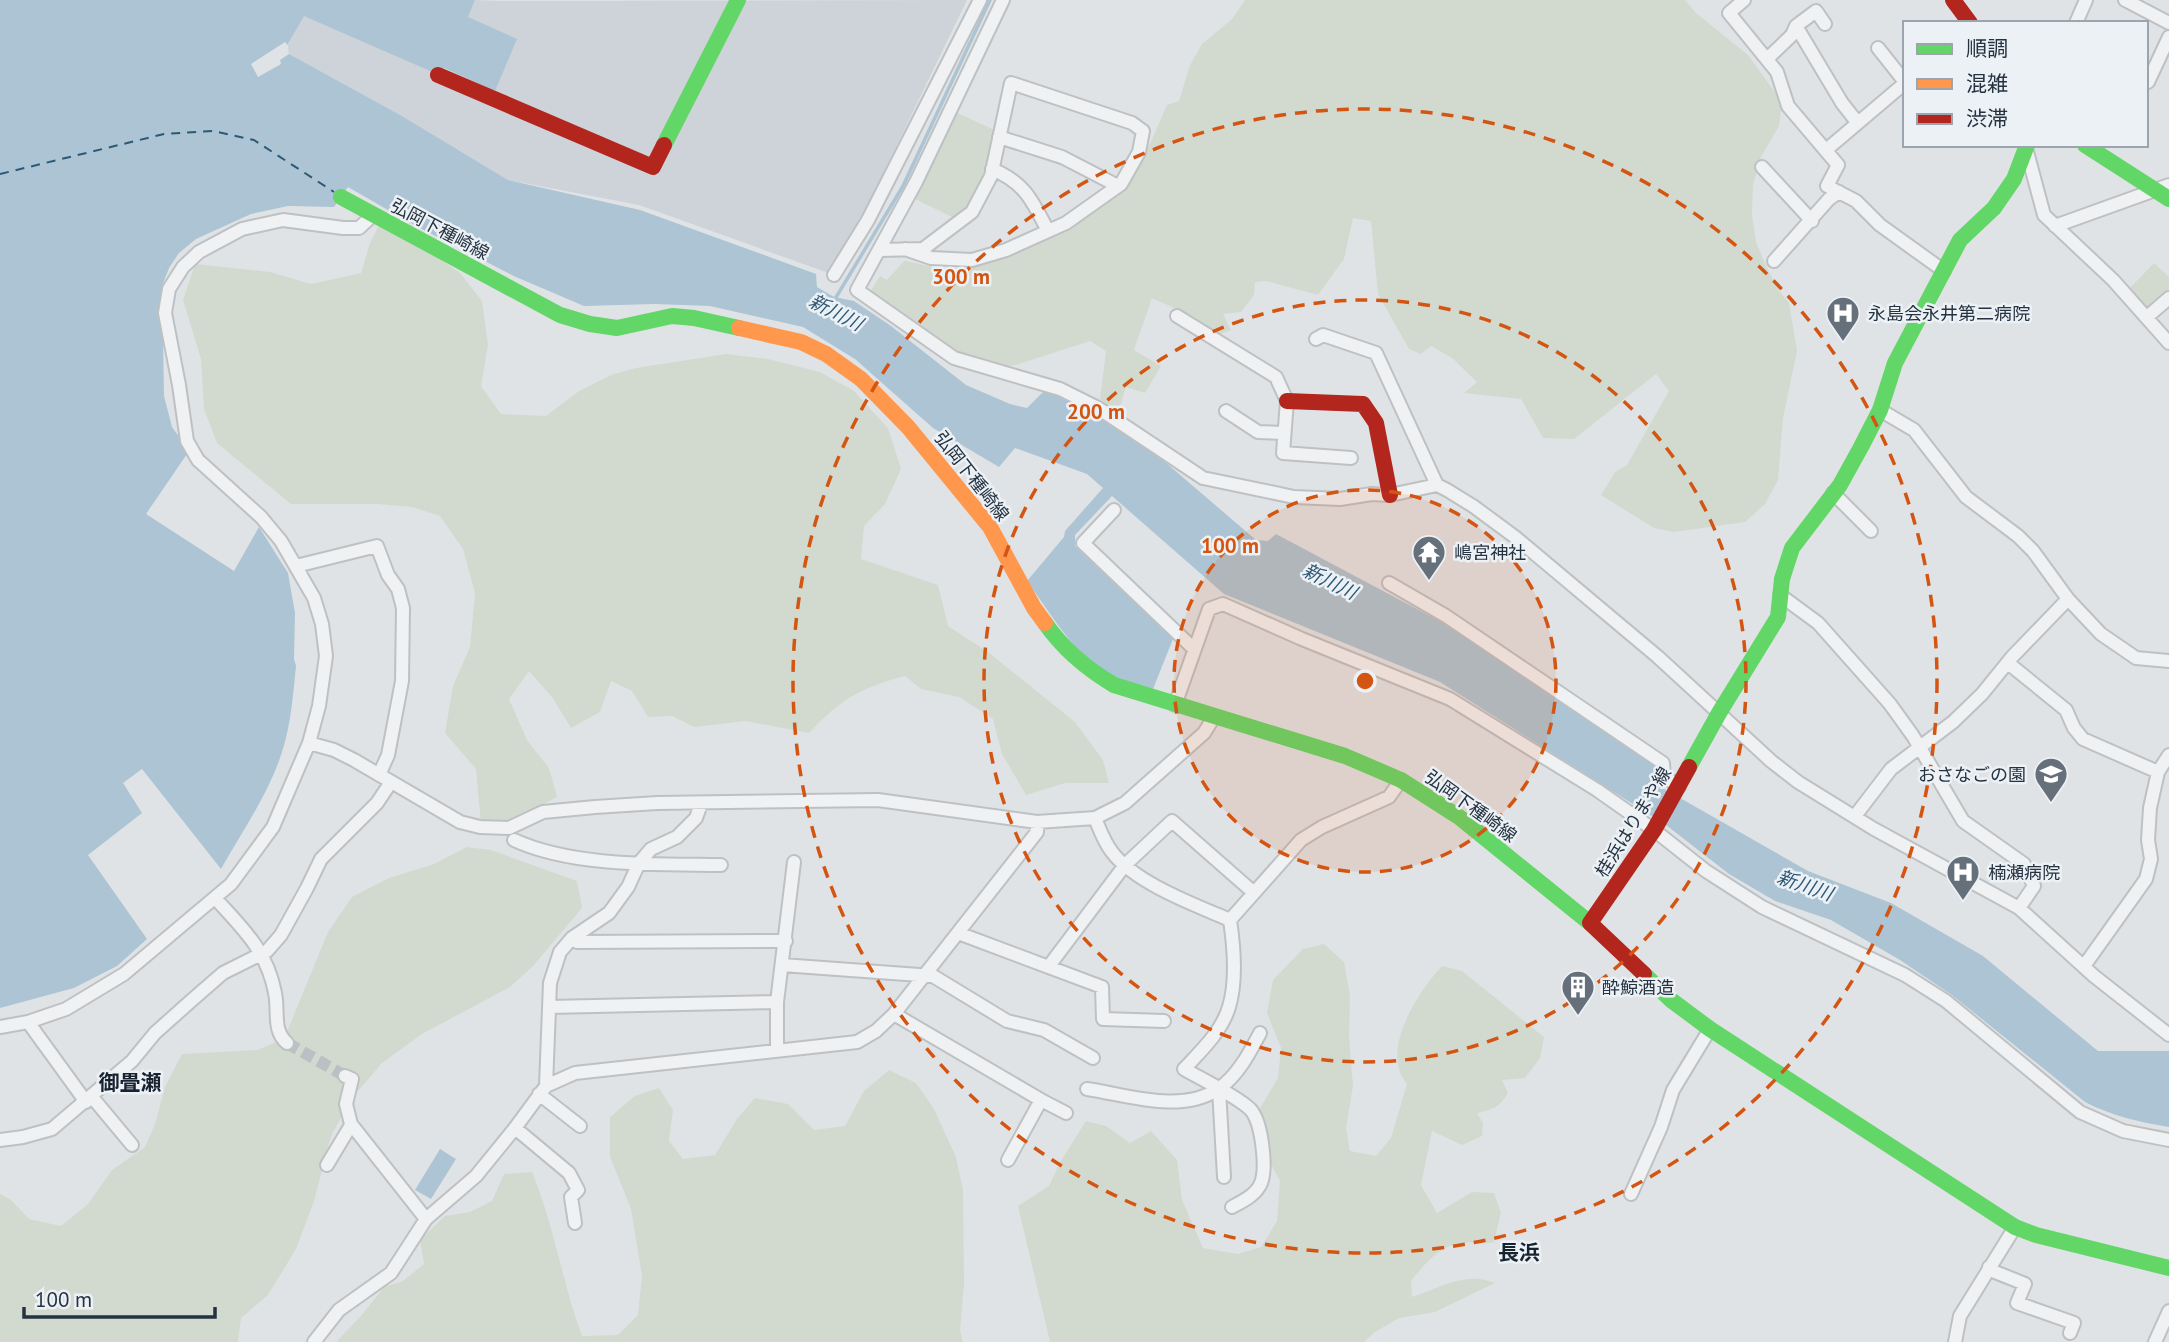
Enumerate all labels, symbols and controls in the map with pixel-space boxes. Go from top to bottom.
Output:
legend [1903,21,2148,147]
text: 順調 [1966,35,2008,62]
text: 混雑 [1966,70,2008,97]
text: 渋滞 [1966,105,2008,132]
street label: 弘岡下種崎線 [387,193,493,265]
text: 300 m [932,263,990,290]
water label: 新川川 [805,288,869,337]
hospital icon: 永島会永井第二病院 [1824,294,1862,343]
place label: 永島会永井第二病院 [1868,302,2030,325]
text: 200 m [1067,398,1125,425]
street label: 弘岡下種崎線 [930,426,1014,526]
text: 100 m [1201,532,1259,559]
temple icon: 嶋宮神社 [1410,533,1448,582]
place label: 嶋宮神社 [1454,541,1526,564]
water label: 新川川 [1299,558,1363,605]
centre of rings [1353,669,1377,693]
school or university icon: おさなごの園 [2032,755,2070,804]
street label: 桂浜はりまや線 [1590,762,1676,882]
place label: おさなごの園 [1918,763,2026,786]
street label: 弘岡下種崎線 [1421,765,1521,847]
hospital icon: 楠瀬病院 [1944,853,1982,902]
place label: 楠瀬病院 [1988,861,2060,884]
water label: 新川川 [1774,864,1838,906]
building icon: 酔鯨酒造 [1559,968,1597,1017]
place label: 酔鯨酒造 [1602,976,1674,999]
district label: 御畳瀬 [99,1069,162,1096]
district label: 長浜 [1498,1239,1540,1266]
scale bar [24,1276,215,1320]
text: 100 m [35,1286,92,1313]

